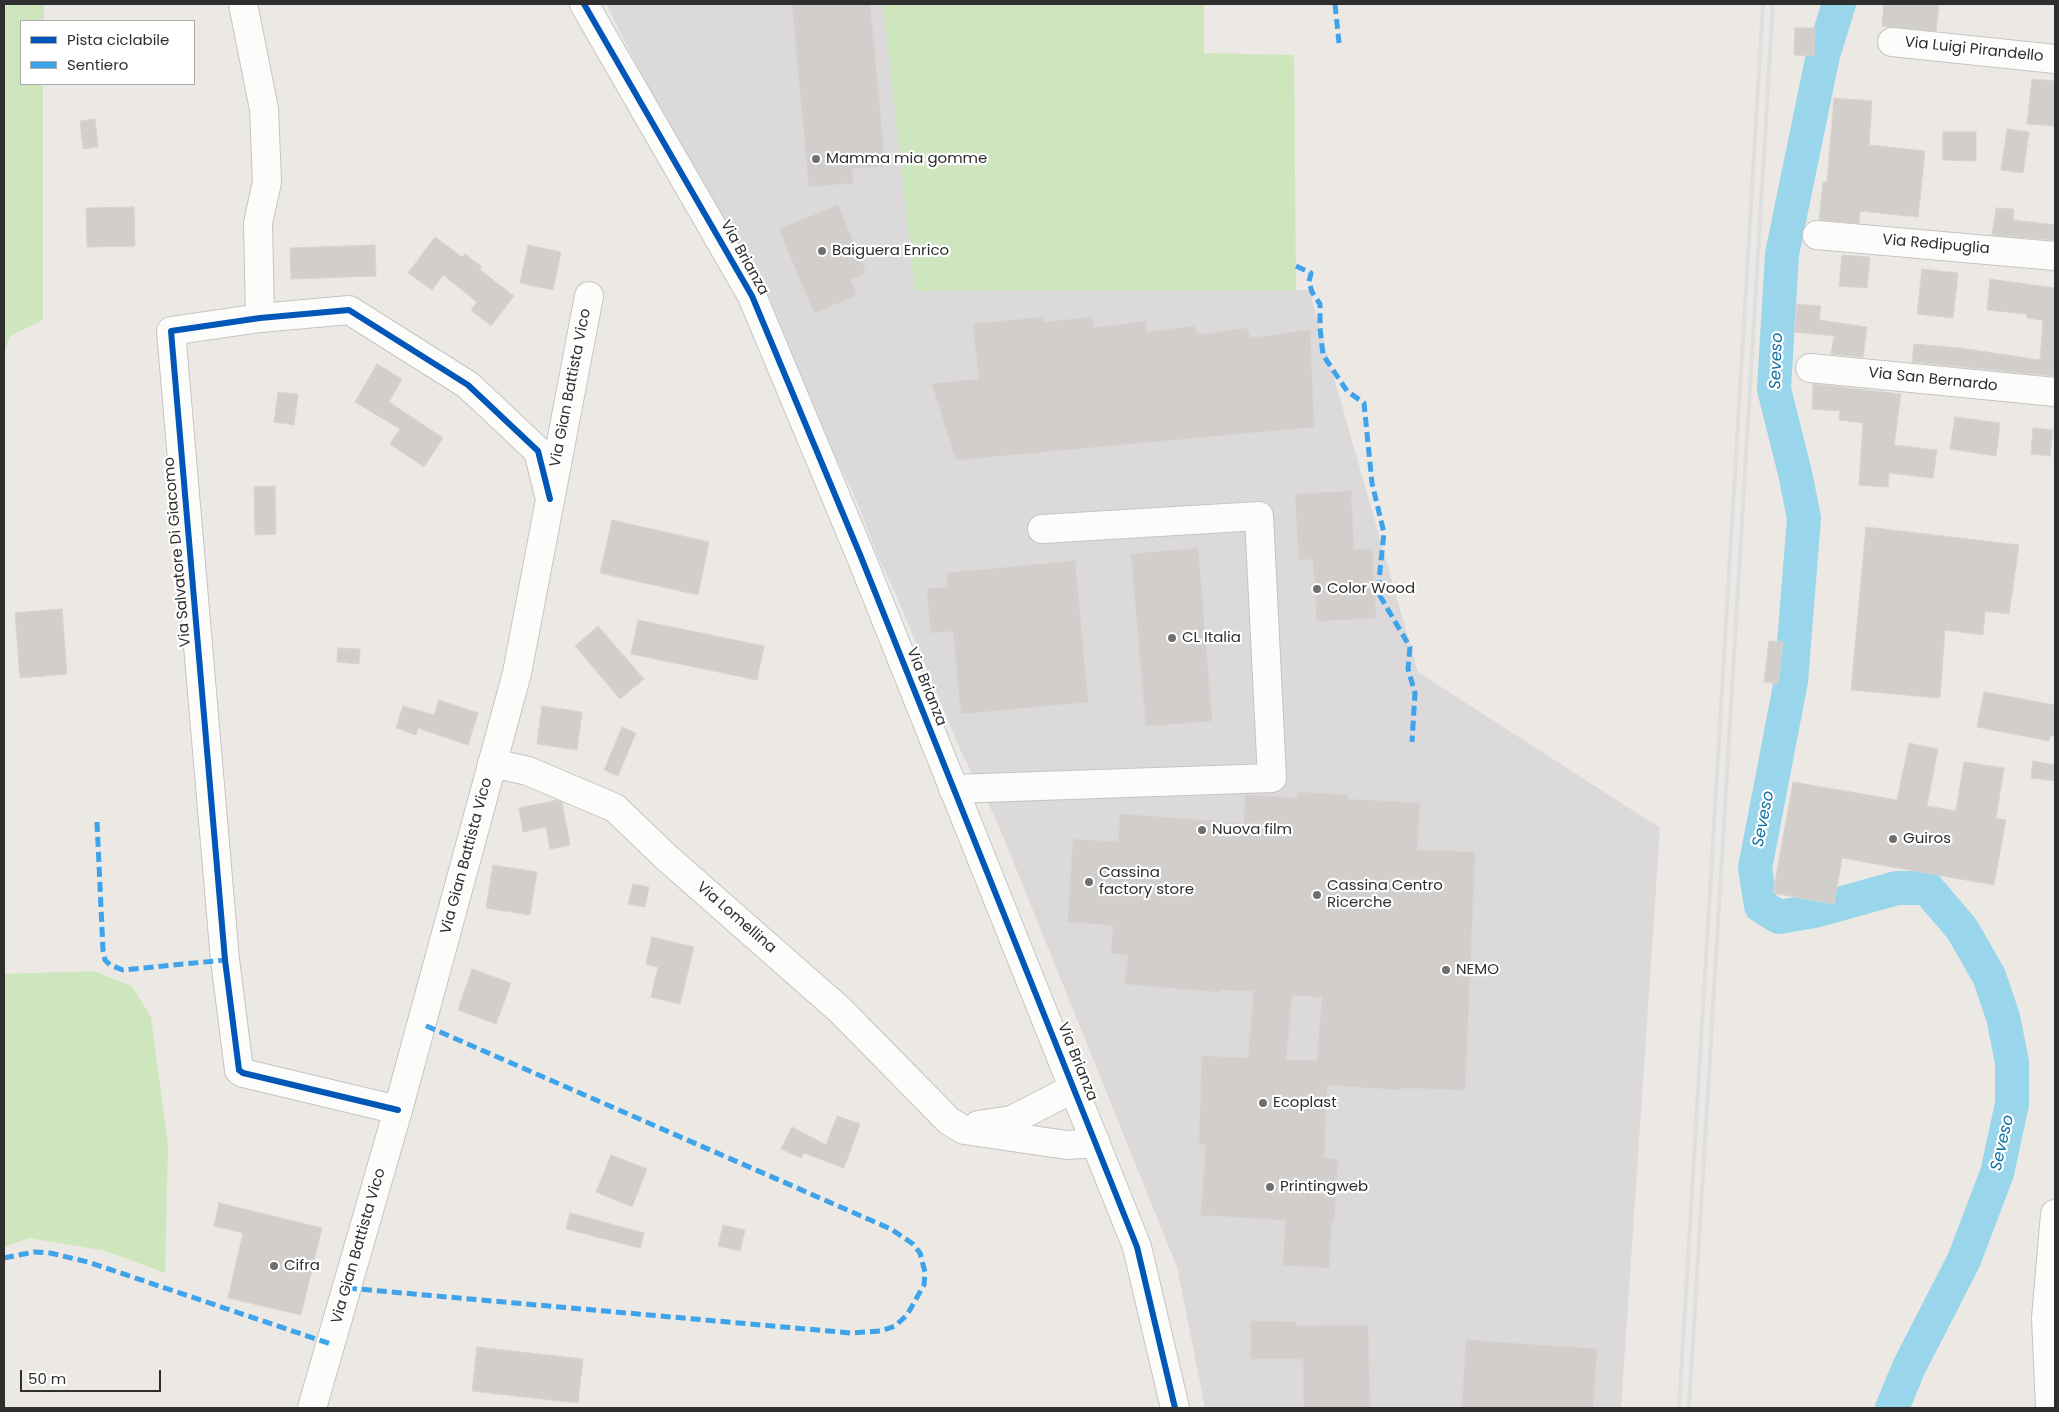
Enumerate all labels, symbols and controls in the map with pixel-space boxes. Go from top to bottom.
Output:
legend [20,20,195,85]
text: Pista ciclabile [67,29,169,50]
street label: Via Luigi Pirandello [1904,34,2044,66]
text: Sentiero [67,54,128,75]
place label: Mamma mia gomme [826,150,987,168]
marker: Mamma mia gomme [810,153,822,165]
street label: Via Brianza [716,217,772,299]
street label: Via Redipuglia [1882,231,1990,259]
place label: Baiguera Enrico [832,242,949,260]
marker: Baiguera Enrico [816,245,828,257]
street label: Via Gian Battista Vico [547,307,595,469]
water label: Seveso [1766,332,1788,390]
street label: Via San Bernardo [1868,364,1998,396]
street label: Via Salvatore Di Giacomo [161,456,195,648]
place label: Color Wood [1327,580,1415,598]
marker: Color Wood [1311,583,1323,595]
place label: CL Italia [1182,629,1241,647]
marker: CL Italia [1166,632,1178,644]
street label: Via Brianza [902,645,950,729]
street label: Via Gian Battista Vico [437,776,497,936]
water label: Seveso [1749,789,1779,849]
place label: Nuova film [1212,821,1292,839]
marker: Nuova film [1196,824,1208,836]
place label: Guiros [1903,830,1951,848]
marker: Guiros [1887,833,1899,845]
place label: Cassina factory store [1099,864,1194,899]
marker: Cassina factory store [1083,876,1095,888]
place label: Cassina Centro Ricerche [1327,877,1443,912]
street label: Via Lomellina [693,879,779,957]
marker: Cassina Centro Ricerche [1311,889,1323,901]
place label: NEMO [1456,961,1499,979]
marker: NEMO [1440,964,1452,976]
street label: Via Brianza [1053,1020,1101,1104]
place label: Ecoplast [1273,1094,1337,1112]
marker: Ecoplast [1257,1097,1269,1109]
water label: Seveso [1987,1113,2019,1173]
street label: Via Gian Battista Vico [328,1166,390,1326]
place label: Printingweb [1280,1178,1368,1196]
marker: Printingweb [1264,1181,1276,1193]
place label: Cifra [284,1257,320,1275]
marker: Cifra [268,1260,280,1272]
scale bar [22,1360,164,1392]
text: 50 m [28,1368,66,1389]

